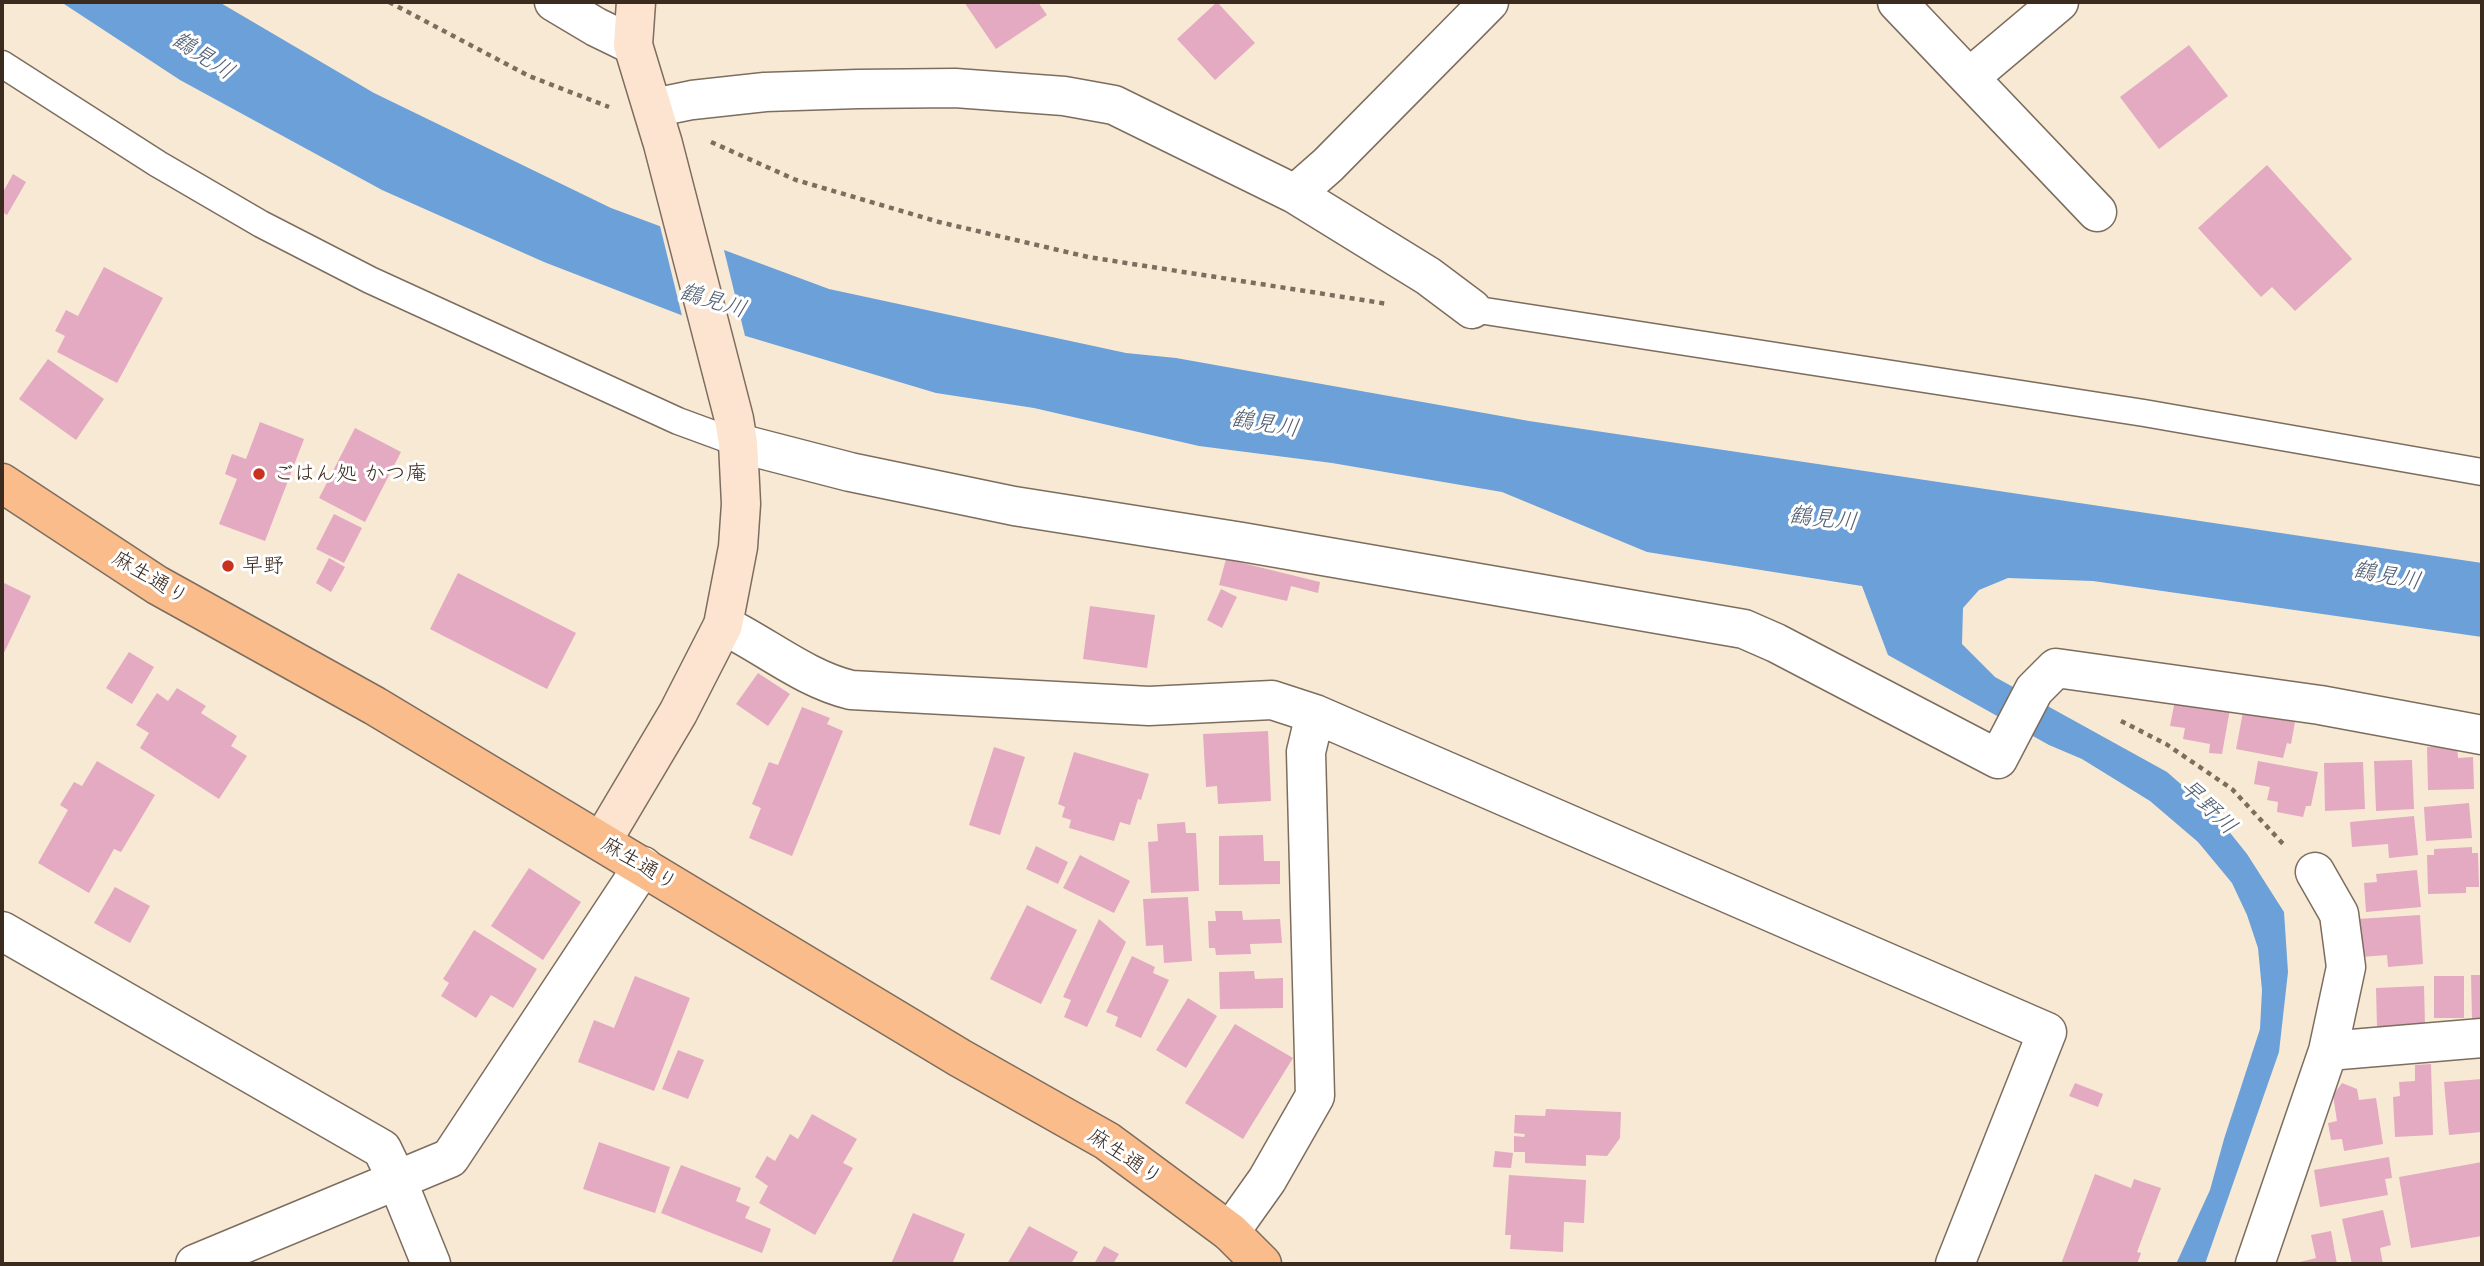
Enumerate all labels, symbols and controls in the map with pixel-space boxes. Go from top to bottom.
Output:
water label: 鶴見川 [167,26,239,86]
water label: 鶴見川 [676,278,750,324]
water label: 鶴見川 [1229,405,1301,443]
place label: ごはん処 かつ庵 [273,461,427,487]
marker: ごはん処 かつ庵 [251,466,267,482]
water label: 鶴見川 [1787,502,1859,536]
street label: 麻生通り [108,546,192,610]
place label: 早野 [242,553,284,579]
water label: 鶴見川 [2351,556,2423,596]
marker: 早野 [220,558,236,574]
water label: 早野川 [2174,773,2242,841]
street label: 麻生通り [597,832,681,896]
street label: 麻生通り [1083,1123,1167,1191]

